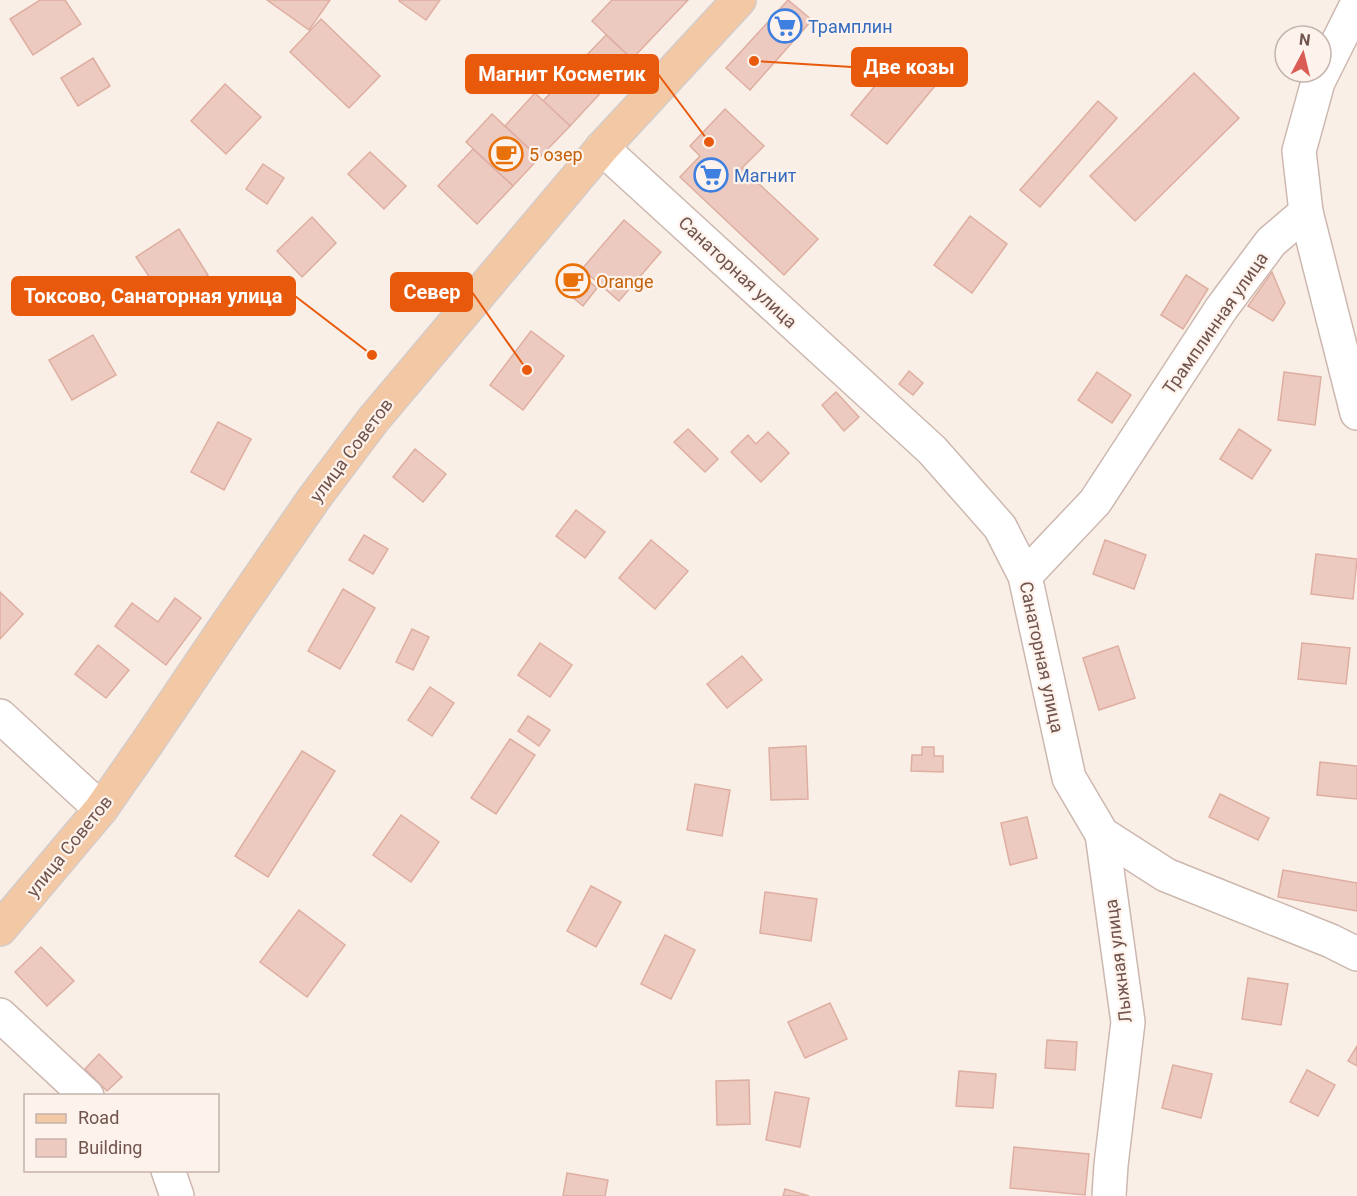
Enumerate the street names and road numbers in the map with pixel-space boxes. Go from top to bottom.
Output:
street label: Санаторная улица [674,212,802,332]
street label: Трамплинная улица [1158,248,1272,398]
street label: улица Советов [305,394,397,506]
street label: Санаторная улица [1016,579,1068,735]
street label: улица Советов [22,791,116,901]
street label: Лыжная улица [1100,898,1136,1024]

